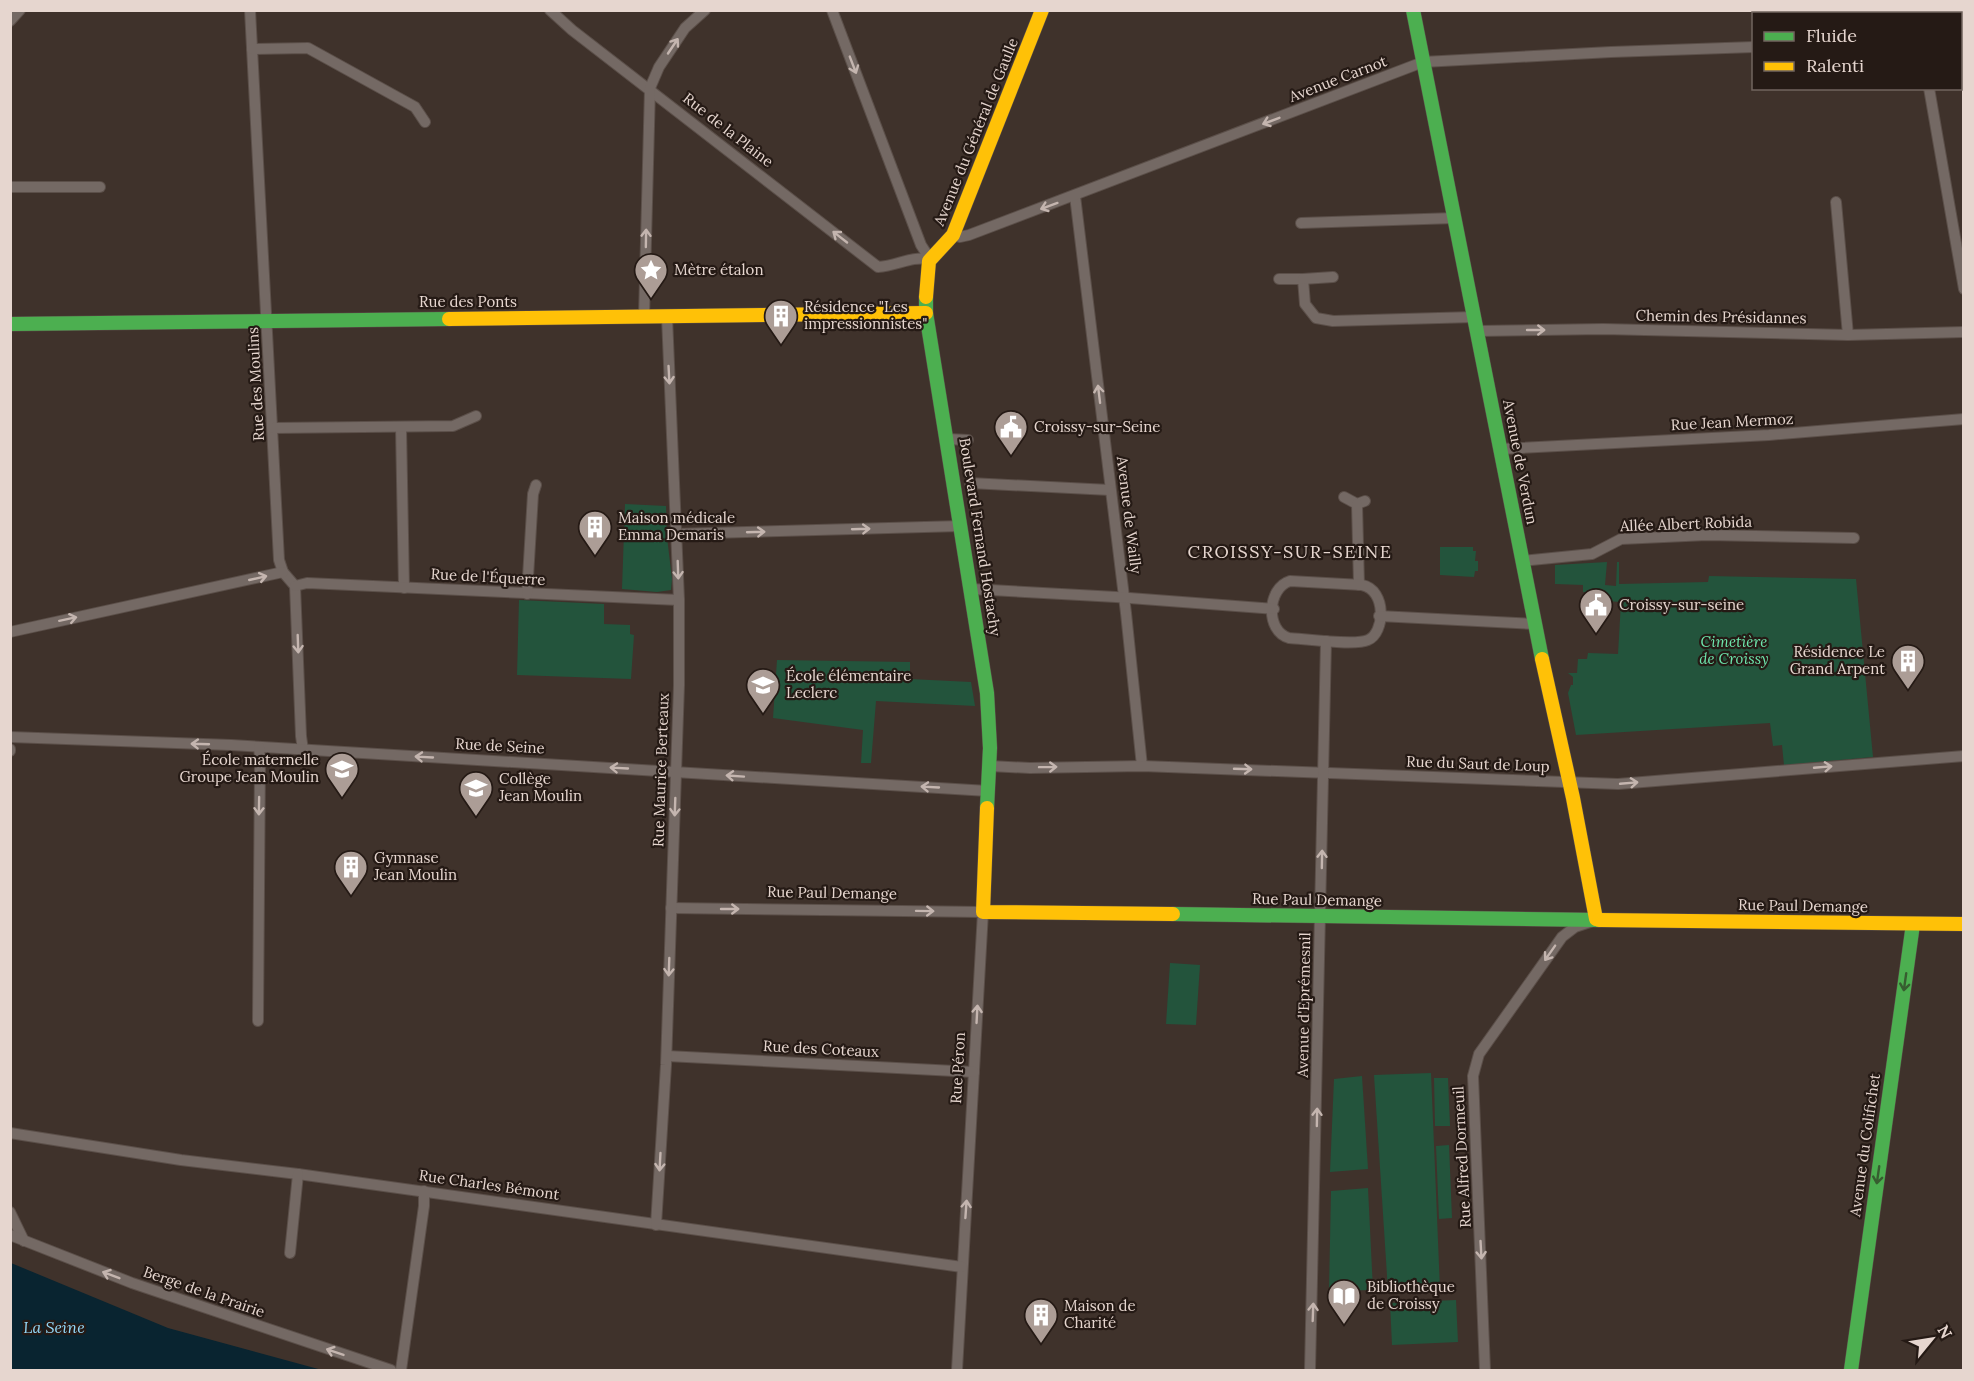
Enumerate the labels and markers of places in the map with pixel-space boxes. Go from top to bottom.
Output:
place icon: Mètre étalon [633,252,669,299]
place label: Mètre étalon [674,260,764,279]
place label: Résidence "Les impressionnistes" [804,297,927,333]
building icon: Résidence "Les impressionnistes" [763,298,799,345]
public building icon: Croissy-sur-Seine [993,409,1029,456]
place label: Croissy-sur-Seine [1034,417,1161,436]
place label: Maison médicale Emma Demaris [618,508,735,544]
building icon: Maison médicale Emma Demaris [577,509,613,556]
public building icon: Croissy-sur-seine [1578,587,1614,634]
place label: Croissy-sur-seine [1619,595,1744,614]
place label: Résidence Le Grand Arpent [1790,642,1885,678]
building icon: Résidence Le Grand Arpent [1890,643,1926,690]
place label: École élémentaire Leclerc [786,666,911,702]
school or university icon: École élémentaire Leclerc [745,667,781,714]
place label: École maternelle Groupe Jean Moulin [179,750,319,786]
school or university icon: École maternelle Groupe Jean Moulin [324,751,360,798]
place label: Collège Jean Moulin [498,769,582,805]
school or university icon: Collège Jean Moulin [458,770,494,817]
place label: Gymnase Jean Moulin [373,848,457,884]
building icon: Gymnase Jean Moulin [333,849,369,896]
place label: Bibliothèque de Croissy [1367,1277,1455,1313]
library icon: Bibliothèque de Croissy [1326,1278,1362,1325]
place label: Maison de Charité [1064,1296,1136,1332]
building icon: Maison de Charité [1023,1297,1059,1344]

